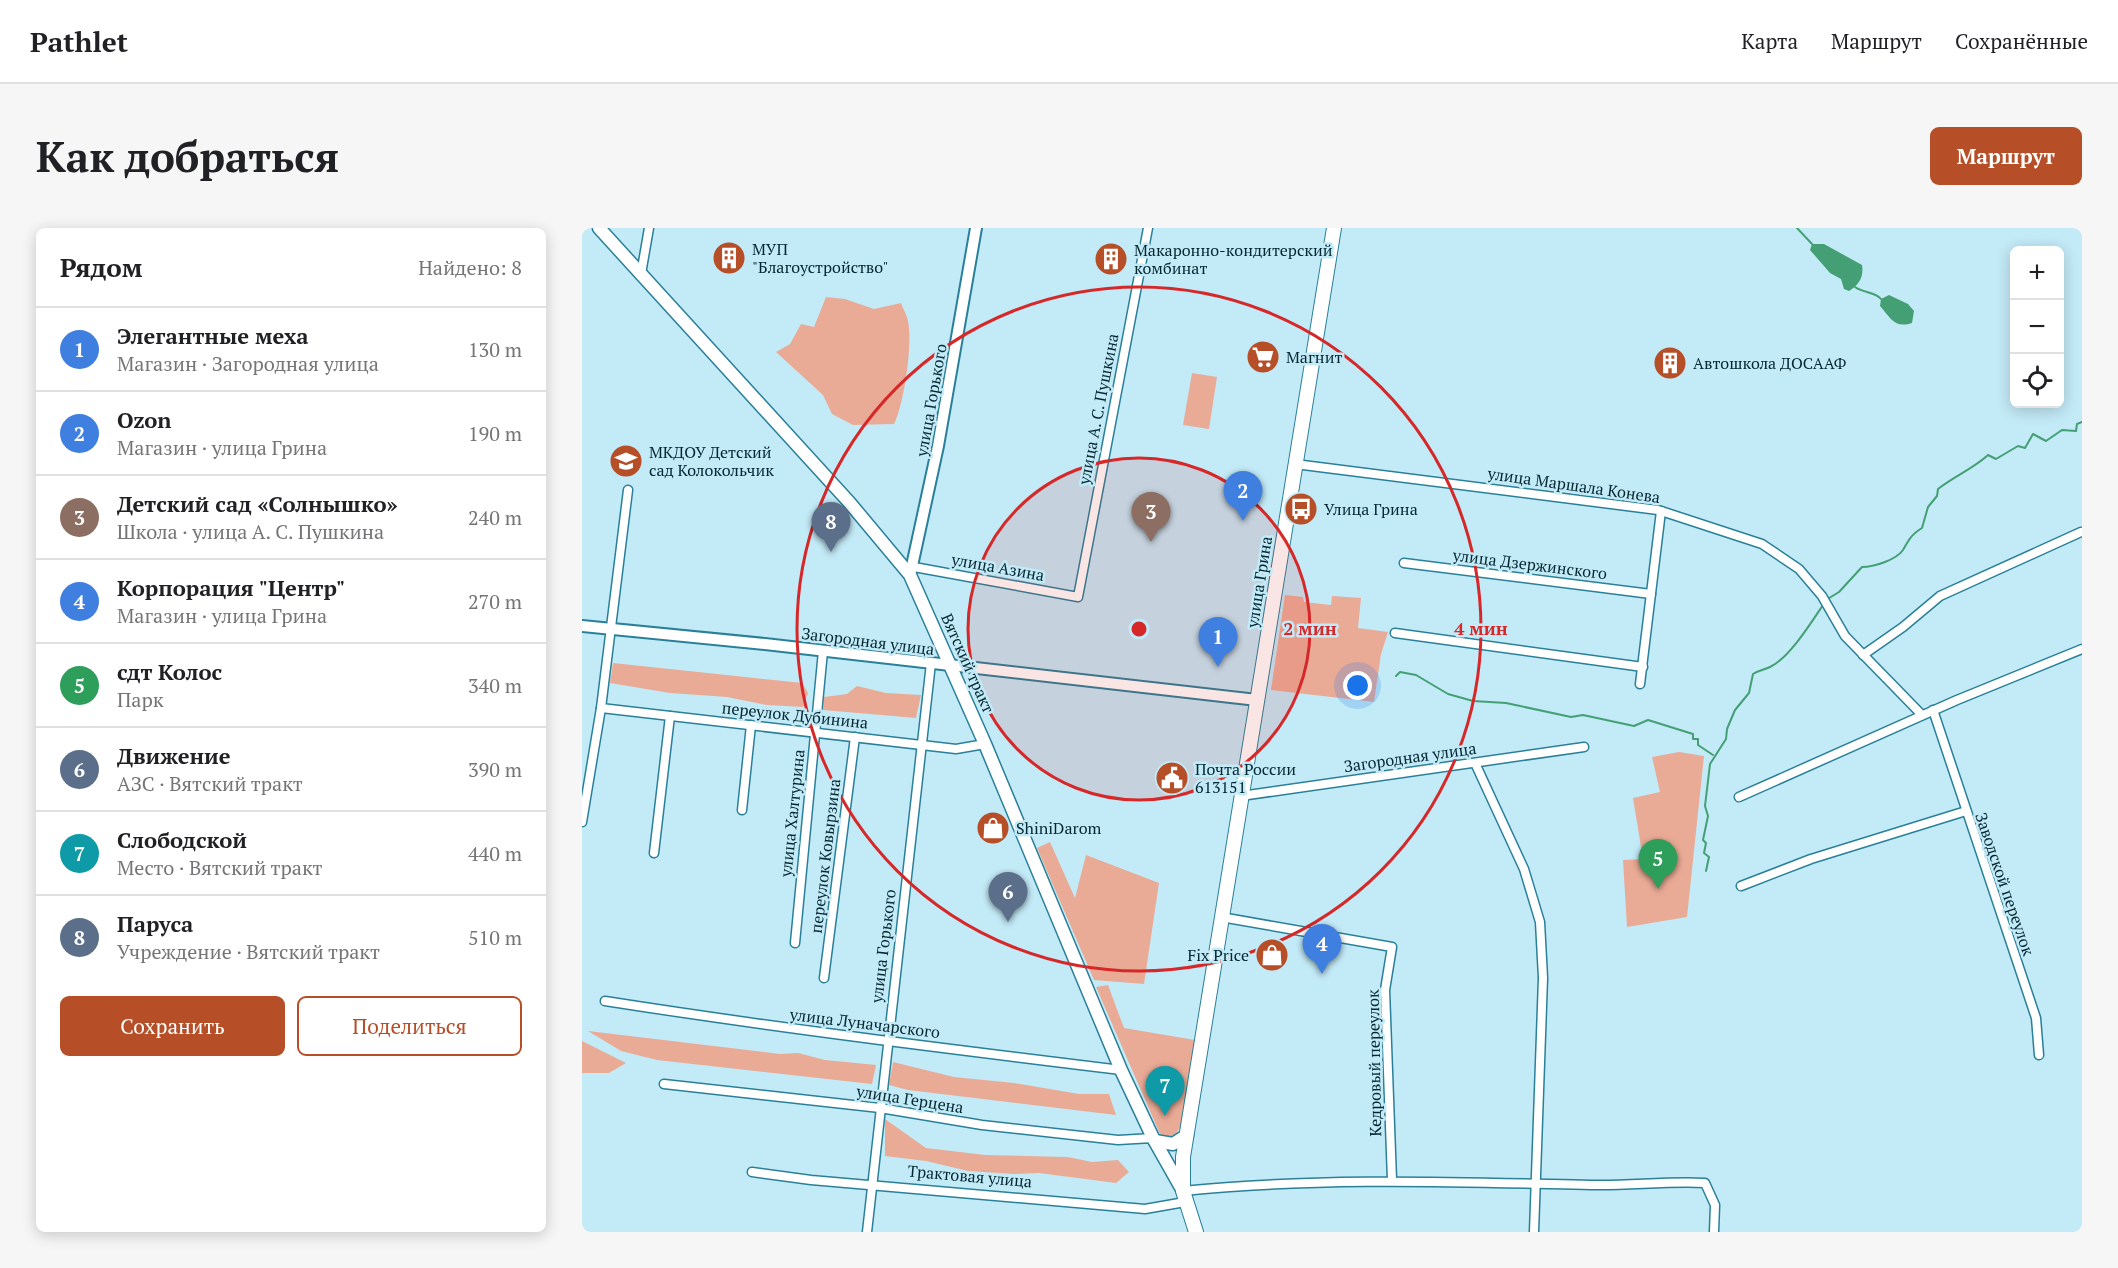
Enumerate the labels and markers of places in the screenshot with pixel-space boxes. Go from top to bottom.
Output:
place label: МУП "Благоустройство" [752,238,889,278]
place label: Макаронно-кондитерский комбинат [1134,239,1333,279]
building icon: МУП "Благоустройство" [711,240,747,276]
building icon: Макаронно-кондитерский комбинат [1093,241,1129,277]
supermarket icon: Магнит [1245,339,1281,375]
building icon: Автошкола ДОСААФ [1652,345,1688,381]
place label: Магнит [1286,346,1342,368]
place label: Автошкола ДОСААФ [1693,352,1846,374]
place label: МКДОУ Детский сад Колокольчик [649,441,774,481]
school or university icon: МКДОУ Детский сад Колокольчик [608,443,644,479]
pin: 2 [1224,472,1262,521]
bus stop icon: Улица Грина [1283,491,1319,527]
pin: 3 [1132,492,1170,542]
place label: Улица Грина [1324,498,1418,520]
pin: 8 [812,502,850,552]
pin: 1 [1198,618,1238,667]
centre of rings [1129,619,1149,639]
place label: Почта России 613151 [1195,758,1296,798]
public building icon: Почта России 613151 [1154,760,1190,796]
shop icon: ShiniDarom [975,810,1011,846]
place label: ShiniDarom [1016,817,1102,839]
pin: 5 [1638,840,1678,889]
pin: 6 [988,872,1028,922]
pin: 4 [1302,924,1342,974]
shop icon: Fix Price [1254,937,1290,973]
place label: Fix Price [1188,944,1249,966]
pin: 7 [1146,1066,1184,1116]

